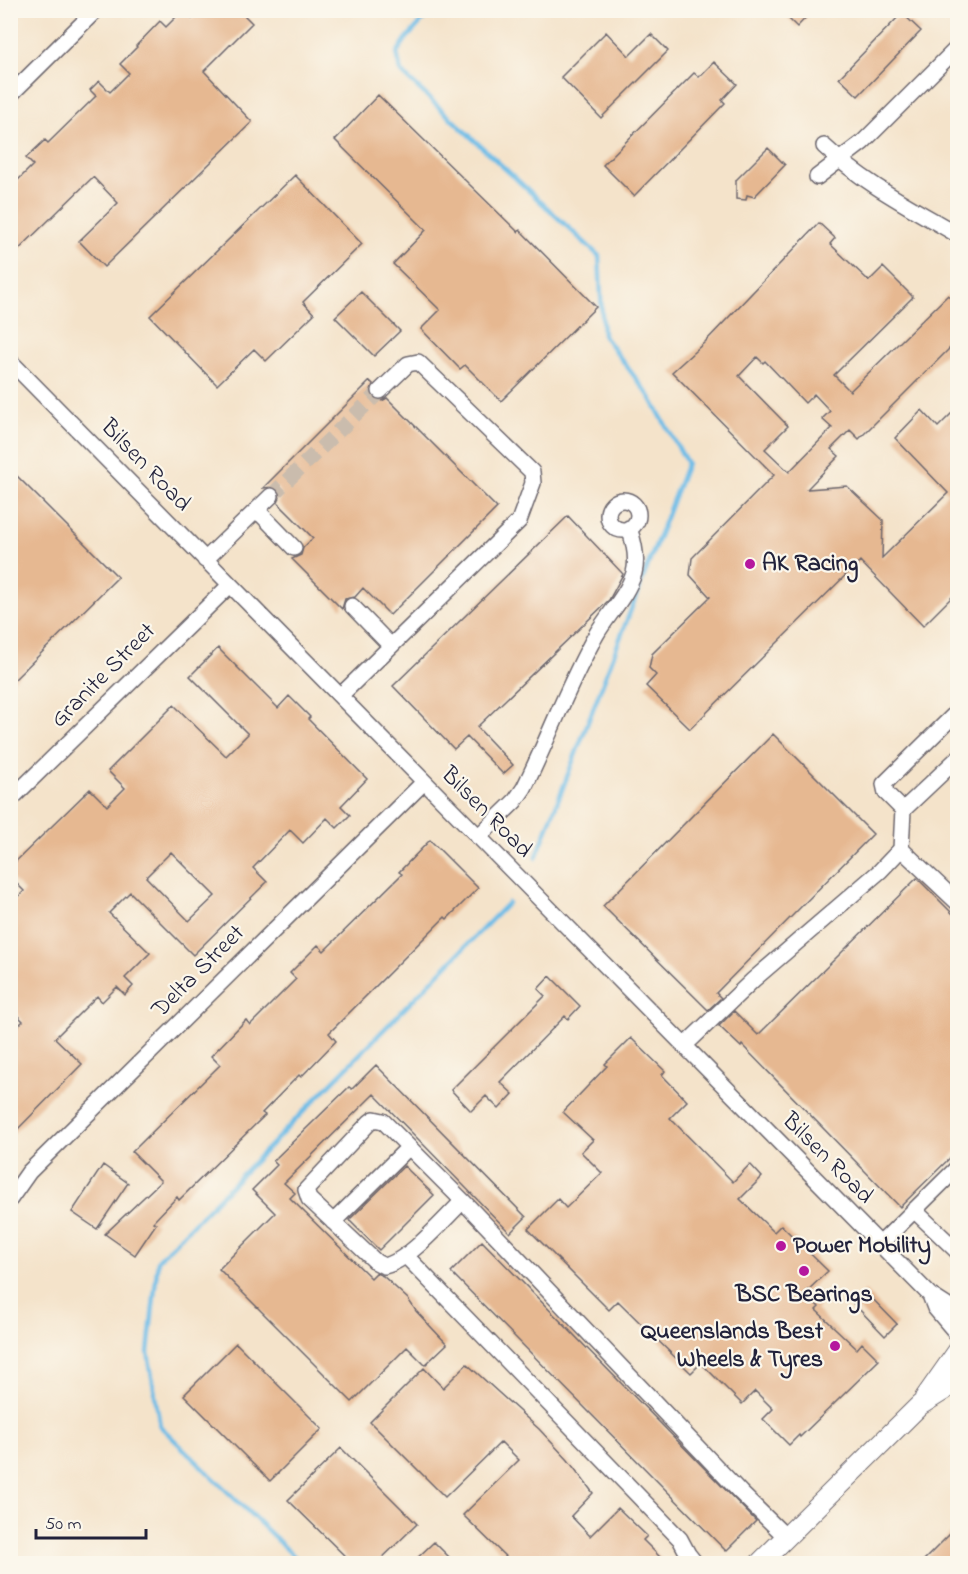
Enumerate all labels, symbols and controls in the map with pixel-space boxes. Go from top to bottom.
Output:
street label: Bilsen Road [91,411,199,521]
place label: AK Racing [762,547,858,583]
marker: AK Racing [743,557,757,571]
street label: Granite Street [43,615,165,737]
street label: Bilsen Road [431,758,540,867]
street label: Delta Street [144,917,254,1027]
street label: Bilsen Road [772,1104,881,1213]
place label: Power Mobility [793,1229,931,1265]
marker: Power Mobility [774,1239,788,1253]
marker: BSC Bearings [797,1264,811,1278]
place label: BSC Bearings [734,1278,873,1314]
place label: Queenslands Best Wheels & Tyres [641,1315,824,1379]
marker: Queenslands Best Wheels & Tyres [828,1339,842,1353]
scale bar [36,1502,146,1540]
text: 50 m [45,1512,82,1538]

